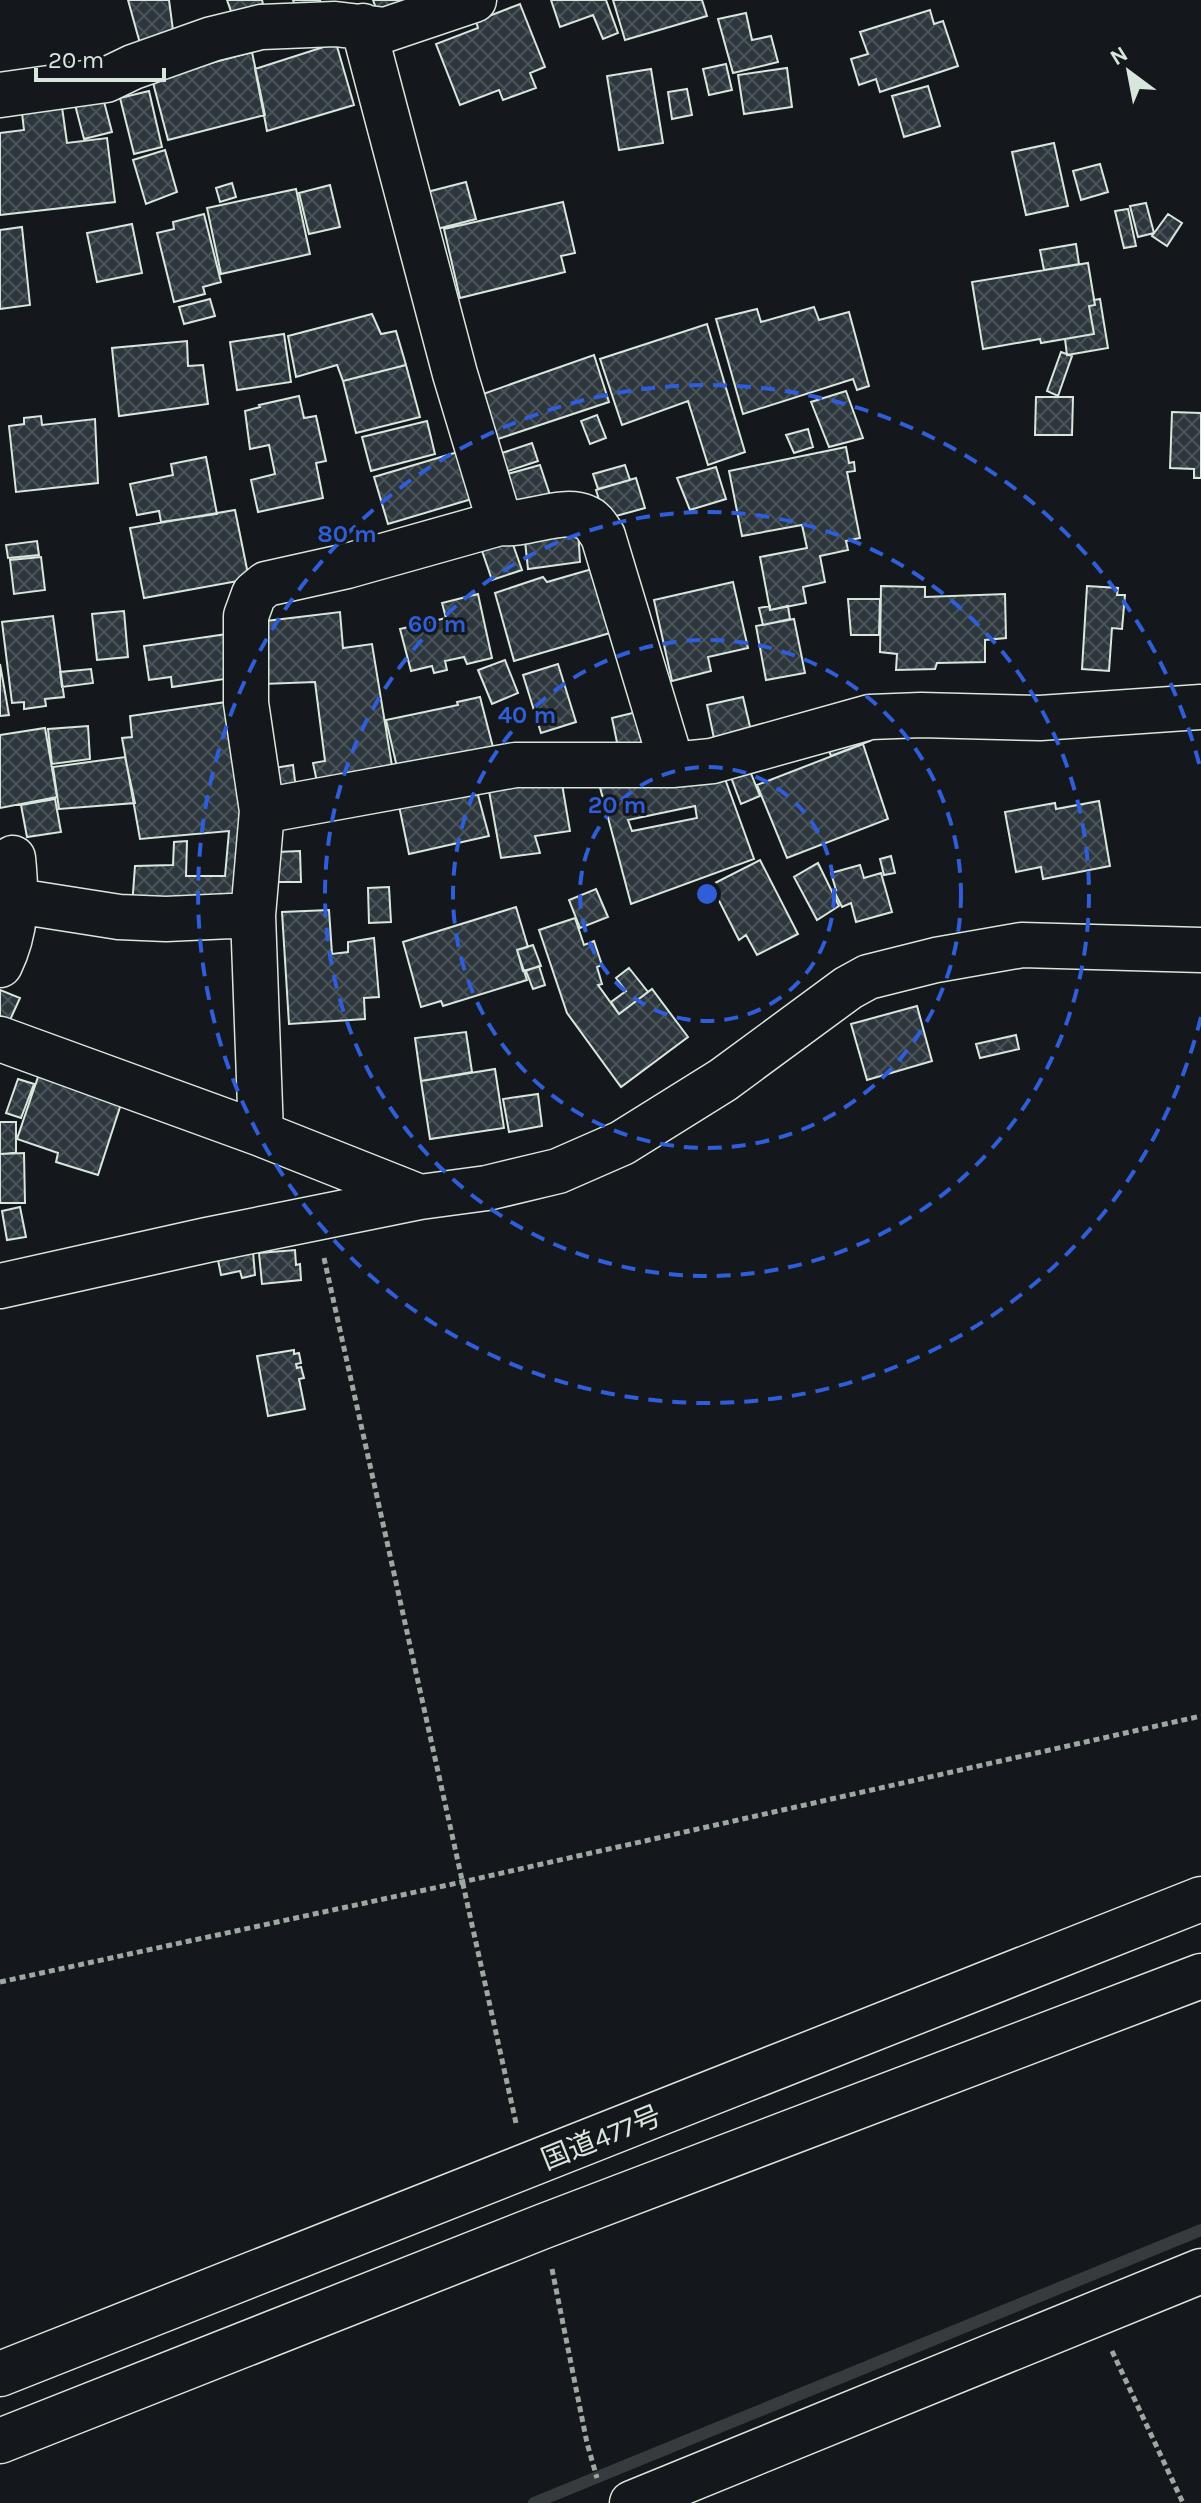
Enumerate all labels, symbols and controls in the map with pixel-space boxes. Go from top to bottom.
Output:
scale bar [36,32,164,82]
north arrow [1089,32,1169,112]
text: N [1105,41,1133,71]
text: 20 m [48,46,104,74]
text: 80 m [317,520,377,548]
text: 60 m [408,610,466,638]
text: 40 m [498,701,556,729]
text: 20 m [588,791,646,819]
centre of rings [693,880,721,908]
street label: 国道477号 [537,2099,666,2176]

